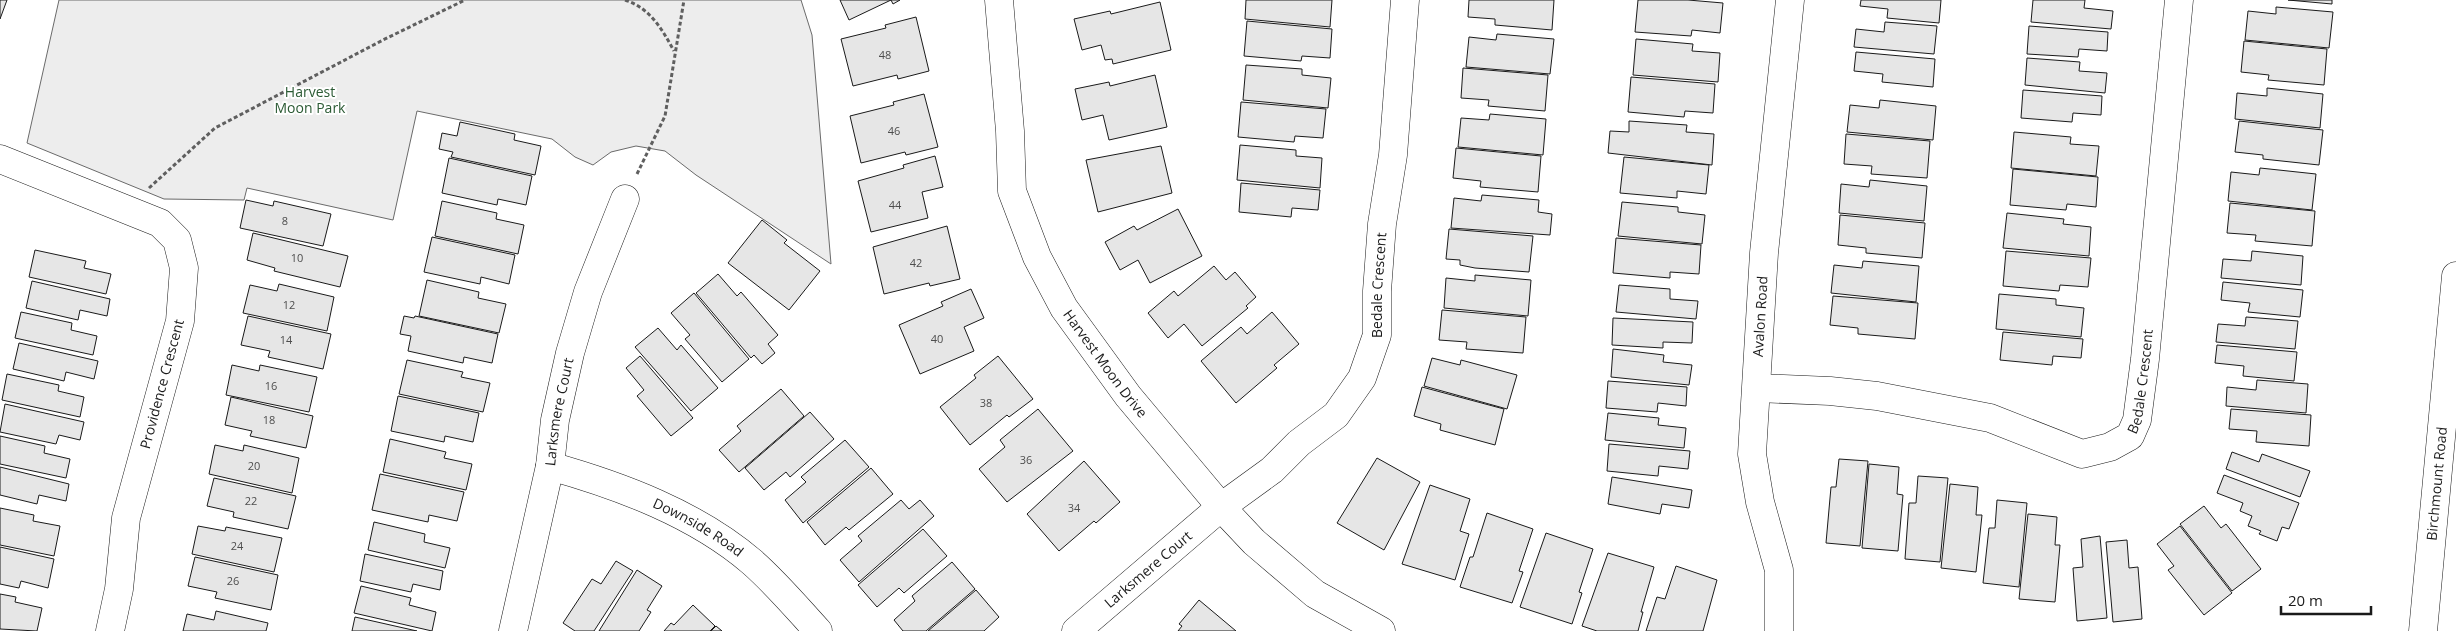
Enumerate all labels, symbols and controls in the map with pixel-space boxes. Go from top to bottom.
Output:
house number: 48 [879,47,891,62]
park label: Harvest Moon Park [275,82,346,117]
house number: 46 [888,123,900,138]
house number: 44 [889,197,902,212]
house number: 8 [282,213,288,228]
street label: Bedale Crescent [1367,232,1390,338]
house number: 10 [291,250,303,265]
house number: 42 [910,255,922,270]
street label: Avalon Road [1748,275,1772,358]
house number: 12 [283,297,295,312]
street label: Harvest Moon Drive [1059,306,1152,421]
street label: Providence Crescent [135,317,188,451]
street label: Bedale Crescent [2122,328,2157,437]
house number: 40 [931,331,943,346]
house number: 14 [280,332,293,347]
street label: Larksmere Court [540,356,578,467]
house number: 16 [265,378,277,393]
house number: 38 [980,395,992,410]
house number: 18 [263,412,275,427]
street label: Birchmount Road [2421,426,2451,541]
house number: 36 [1020,452,1032,467]
house number: 20 [248,458,260,473]
house number: 22 [245,493,257,508]
street label: Downside Road [650,493,748,561]
house number: 34 [1068,500,1081,515]
street label: Larksmere Court [1100,526,1196,612]
house number: 24 [231,538,244,553]
house number: 26 [227,573,239,588]
scale bar [2281,584,2371,616]
text: 20 m [2288,590,2323,610]

